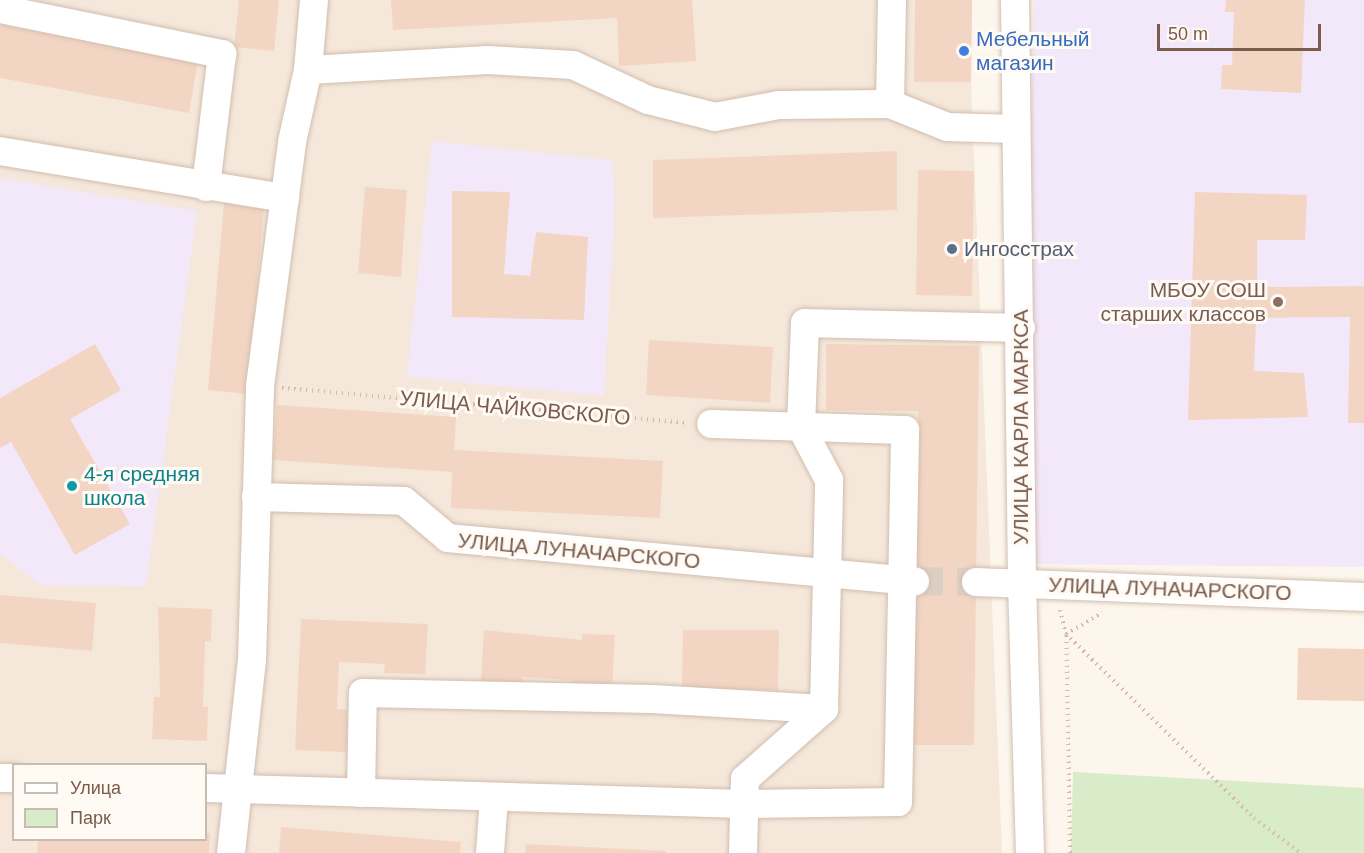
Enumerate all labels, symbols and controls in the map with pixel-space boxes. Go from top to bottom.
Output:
scale bar [1160,12,1324,50]
text: 50 m [1168,24,1208,44]
place label: Мебельный магазин [976,26,1090,76]
marker: Мебельный магазин [957,44,971,58]
place label: Ингосстрах [964,236,1074,262]
marker: Ингосстрах [945,242,959,256]
place label: МБОУ СОШ старших классов [1100,277,1266,327]
marker: МБОУ СОШ старших классов [1271,295,1285,309]
street label: УЛИЦА КАРЛА МАРКСА [1008,309,1034,545]
street label: УЛИЦА ЧАЙКОВСКОГО [399,385,631,431]
place label: 4-я средняя школа [84,461,200,511]
marker: 4-я средняя школа [65,479,79,493]
street label: УЛИЦА ЛУНАЧАРСКОГО [457,528,701,574]
street label: УЛИЦА ЛУНАЧАРСКОГО [1048,572,1292,606]
legend [12,763,207,841]
text: Улица [70,778,121,798]
text: Парк [70,808,111,828]

